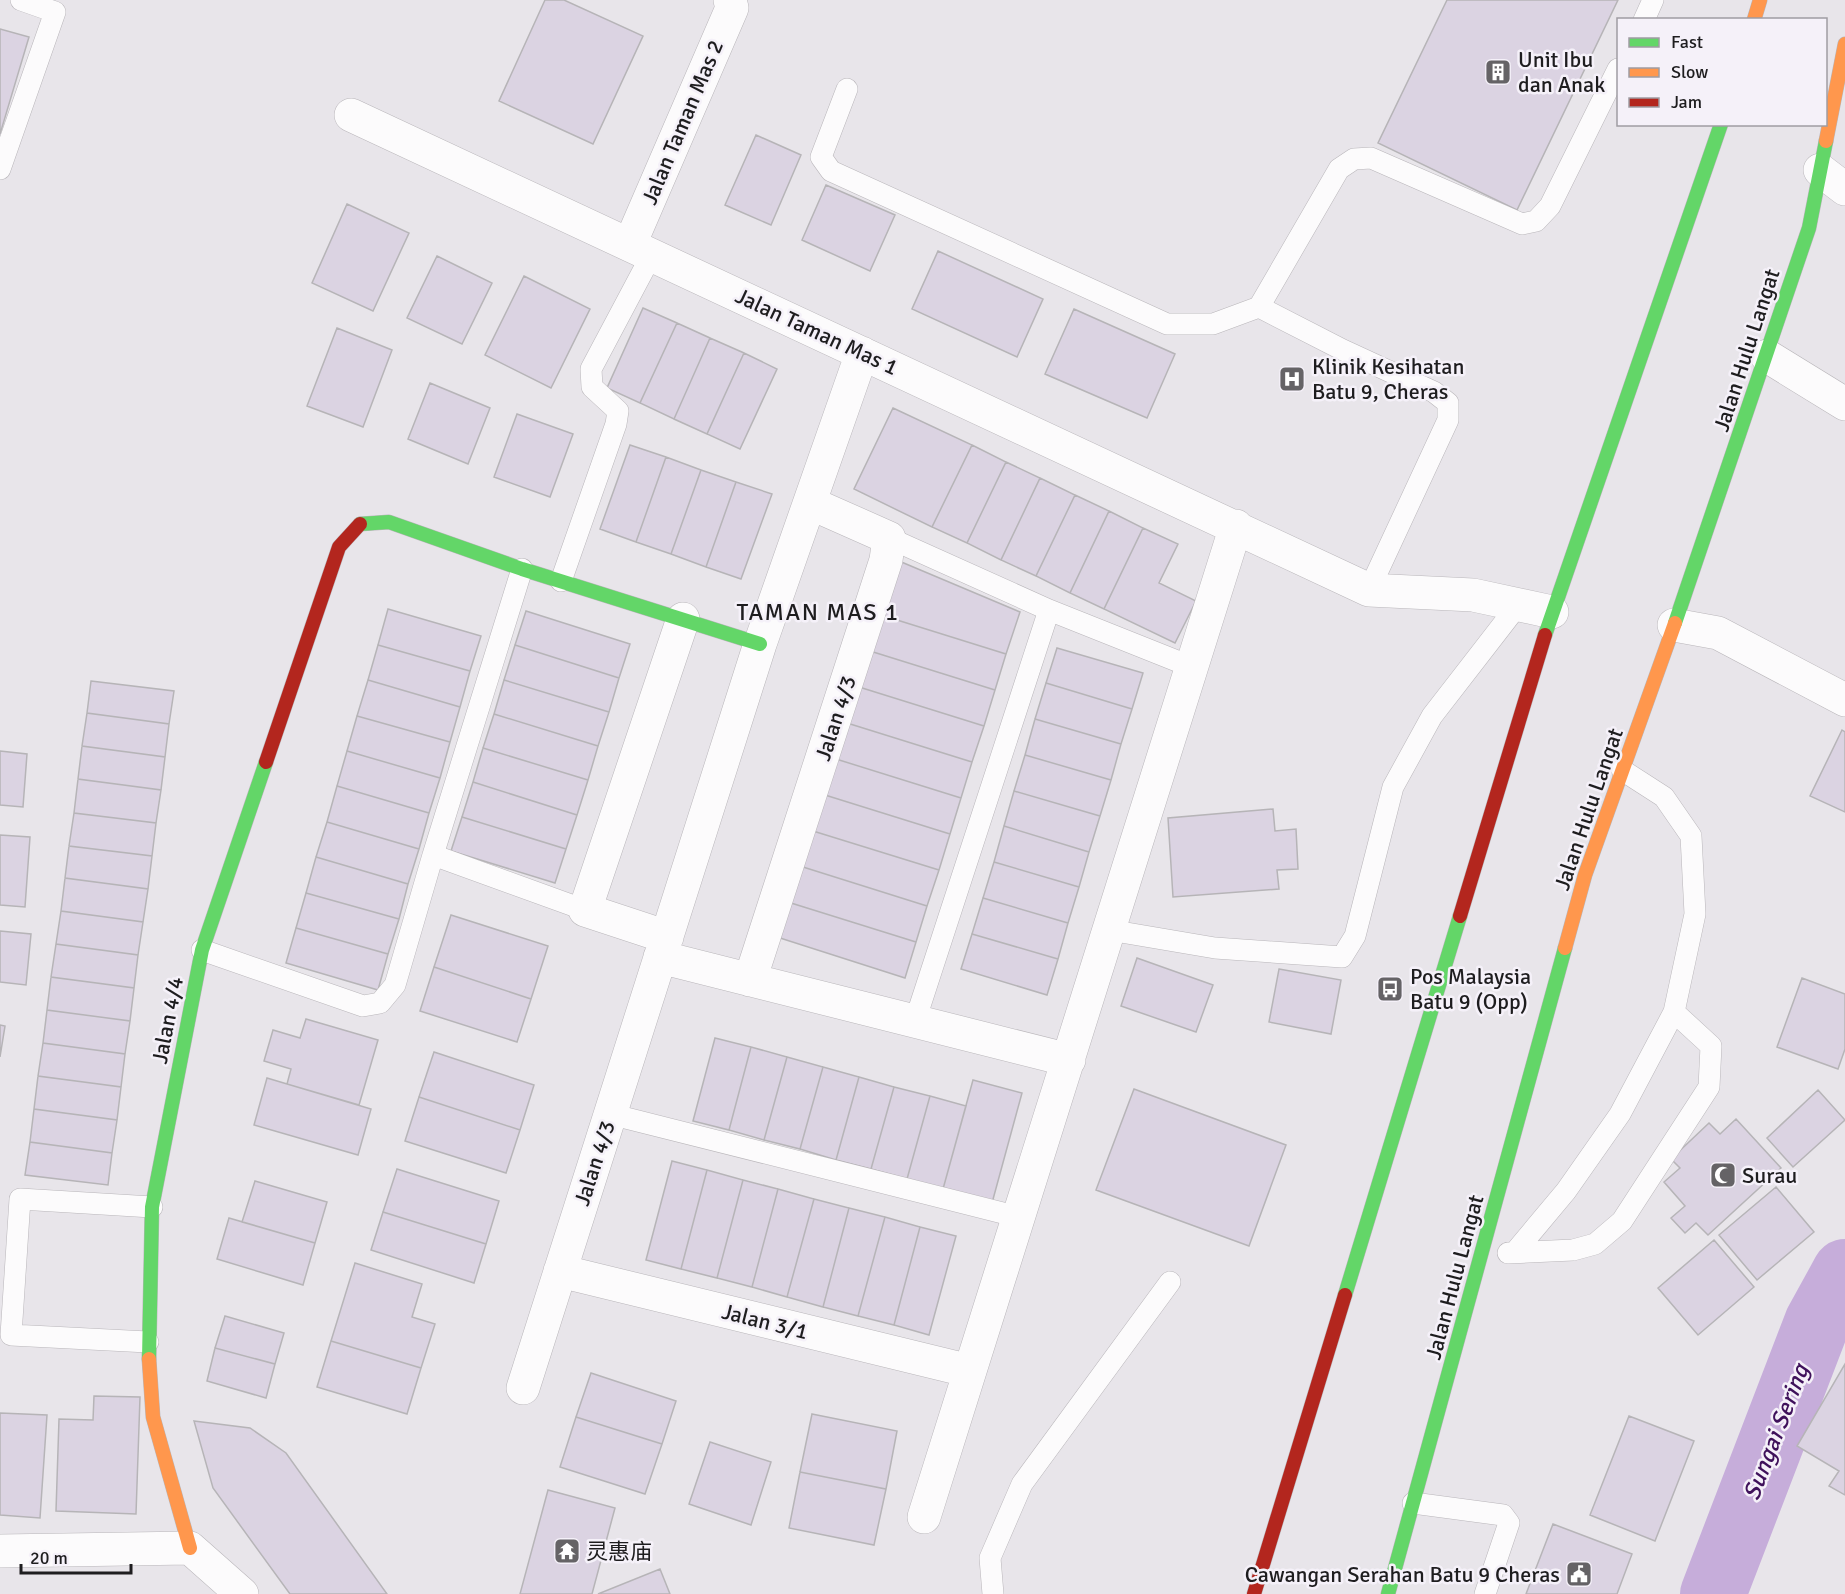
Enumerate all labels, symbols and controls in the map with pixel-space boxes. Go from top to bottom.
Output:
legend [1617,18,1827,126]
text: Fast [1671,31,1703,53]
street label: Jalan Taman Mas 2 [636,36,729,209]
place label: Unit Ibu dan Anak [1518,46,1605,98]
building icon: Unit Ibu dan Anak [1483,57,1513,87]
text: Slow [1671,61,1708,83]
text: Jam [1671,91,1702,113]
street label: Jalan Hulu Langat [1707,265,1786,435]
street label: Jalan Taman Mas 1 [731,282,902,381]
place label: Klinik Kesihatan Batu 9, Cheras [1312,353,1464,405]
hospital icon: Klinik Kesihatan Batu 9, Cheras [1277,364,1307,394]
district label: TAMAN MAS 1 [737,597,899,627]
street label: Jalan 4/3 [809,672,862,764]
street label: Jalan Hulu Langat [1548,724,1629,894]
place label: Pos Malaysia Batu 9 (Opp) [1410,963,1531,1015]
street label: Jalan 4/4 [146,974,189,1066]
bus stop icon: Pos Malaysia Batu 9 (Opp) [1375,974,1405,1004]
street label: Jalan 4/3 [568,1117,621,1209]
mosque icon: Surau [1708,1160,1738,1190]
place label: Surau [1742,1162,1797,1189]
street label: Jalan Hulu Langat [1420,1191,1490,1363]
street label: Jalan 3/1 [719,1298,811,1345]
water label: Sungai Sering [1736,1358,1816,1504]
temple icon: 灵惠庙 [552,1536,582,1566]
scale bar [21,1537,130,1575]
place label: 灵惠庙 [586,1538,652,1565]
text: 20 m [30,1547,68,1569]
public building icon: Cawangan Serahan Batu 9 Cheras [1564,1559,1594,1589]
place label: Cawangan Serahan Batu 9 Cheras [1245,1561,1560,1588]

